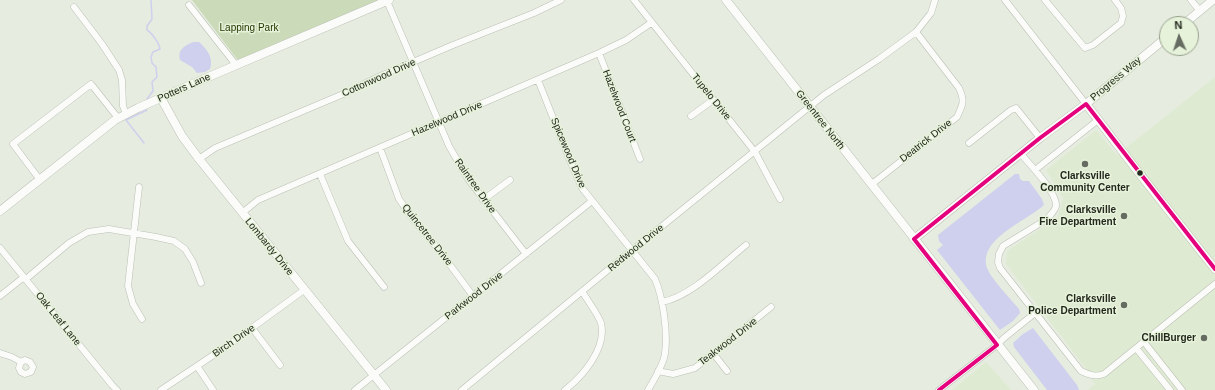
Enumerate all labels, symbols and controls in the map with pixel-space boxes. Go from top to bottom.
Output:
north arrow [1159,16,1199,56]
text: N [1174,19,1183,31]
park label: Lapping Park [220,22,278,34]
street label: Progress Way [1088,54,1144,104]
street label: Cottonwood Drive [340,56,418,100]
street label: Hazelwood Court [600,68,638,144]
street label: Potters Lane [156,71,212,105]
street label: Tupelo Drive [689,71,733,123]
street label: Greentree North [793,88,847,152]
street label: Hazelwood Drive [410,99,484,139]
street label: Spicewood Drive [548,116,588,190]
street label: Deatrick Drive [898,117,954,165]
street label: Raintree Drive [452,156,498,216]
marker: Clarksville Community Center [1080,159,1090,169]
unlabelled marker [1135,168,1145,178]
place label: Clarksville Community Center [1040,170,1130,194]
street label: Quincetree Drive [399,202,455,268]
place label: Clarksville Fire Department [1039,204,1116,228]
marker: Clarksville Fire Department [1119,211,1129,221]
street label: Lombardy Drive [242,216,296,278]
street label: Redwood Drive [606,222,666,274]
street label: Parkwood Drive [442,270,506,322]
street label: Oak Leaf Lane [33,290,83,348]
place label: Clarksville Police Department [1028,293,1116,316]
marker: Clarksville Police Department [1119,300,1129,310]
street label: Teakwood Drive [696,315,760,369]
street label: Birch Drive [211,322,257,360]
place label: ChillBurger [1142,332,1196,344]
marker: ChillBurger [1199,333,1209,343]

